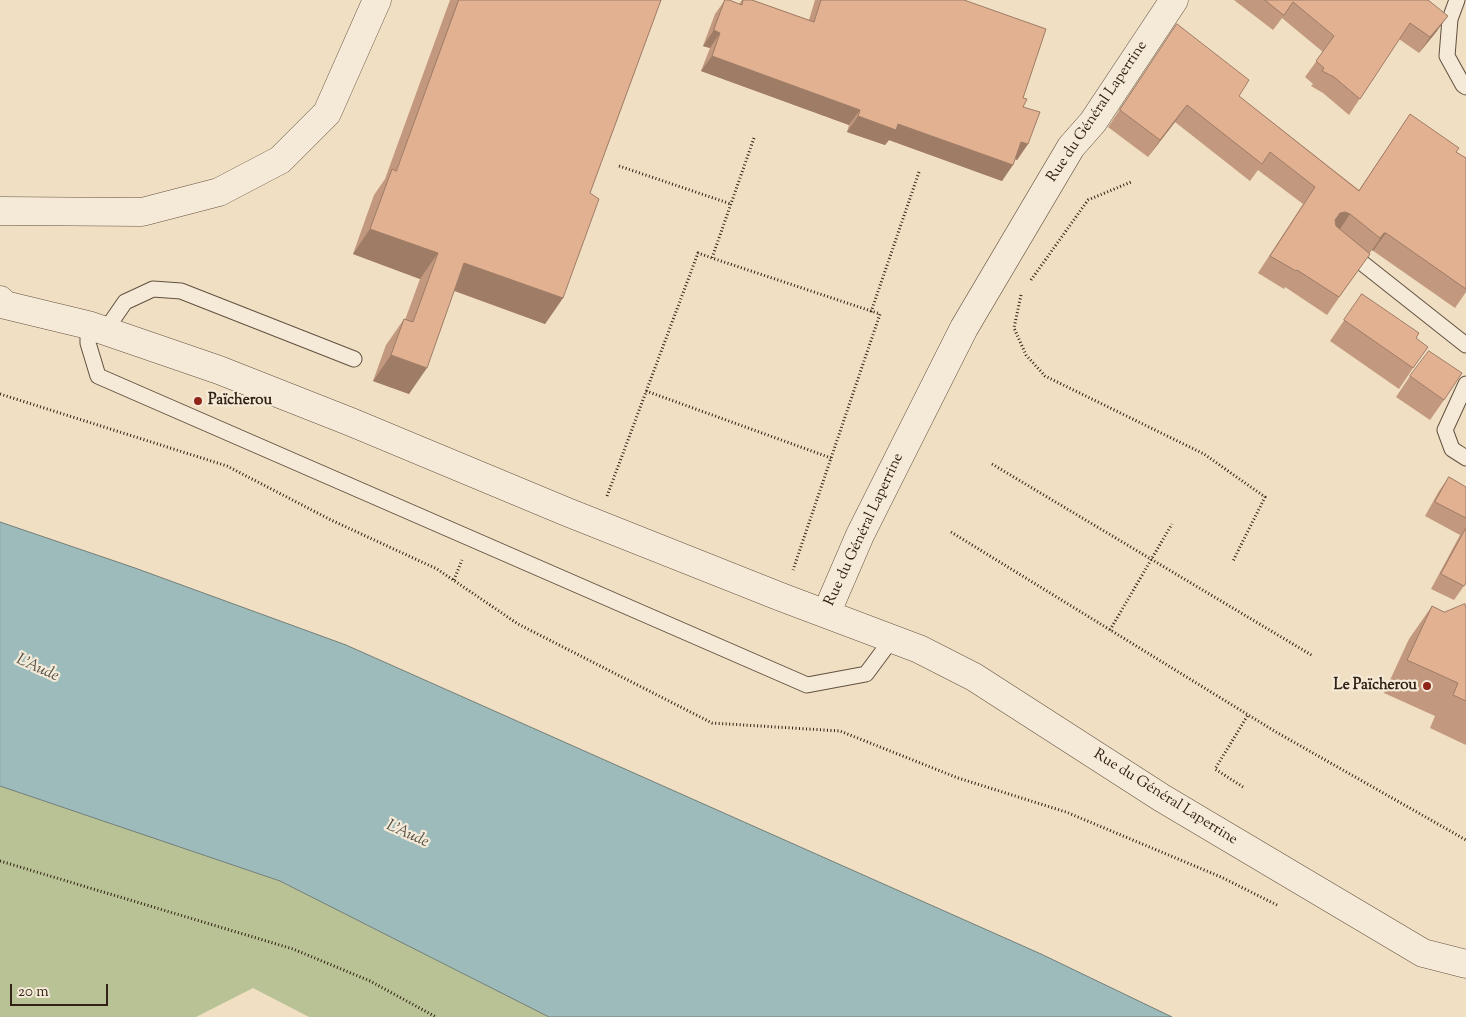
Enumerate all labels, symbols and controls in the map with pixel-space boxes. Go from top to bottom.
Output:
street label: Rue du Général Laperrine [1044,38,1152,186]
place label: Païcherou [208,392,272,410]
marker: Païcherou [192,395,204,407]
street label: Rue du Général Laperrine [822,451,908,609]
water label: L'Aude [13,651,61,687]
place label: Le Païcherou [1334,677,1417,695]
marker: Le Païcherou [1421,680,1433,692]
street label: Rue du Général Laperrine [1090,746,1240,850]
water label: L'Aude [383,817,431,853]
scale bar [12,974,110,1006]
text: 20 m [18,982,49,1003]

